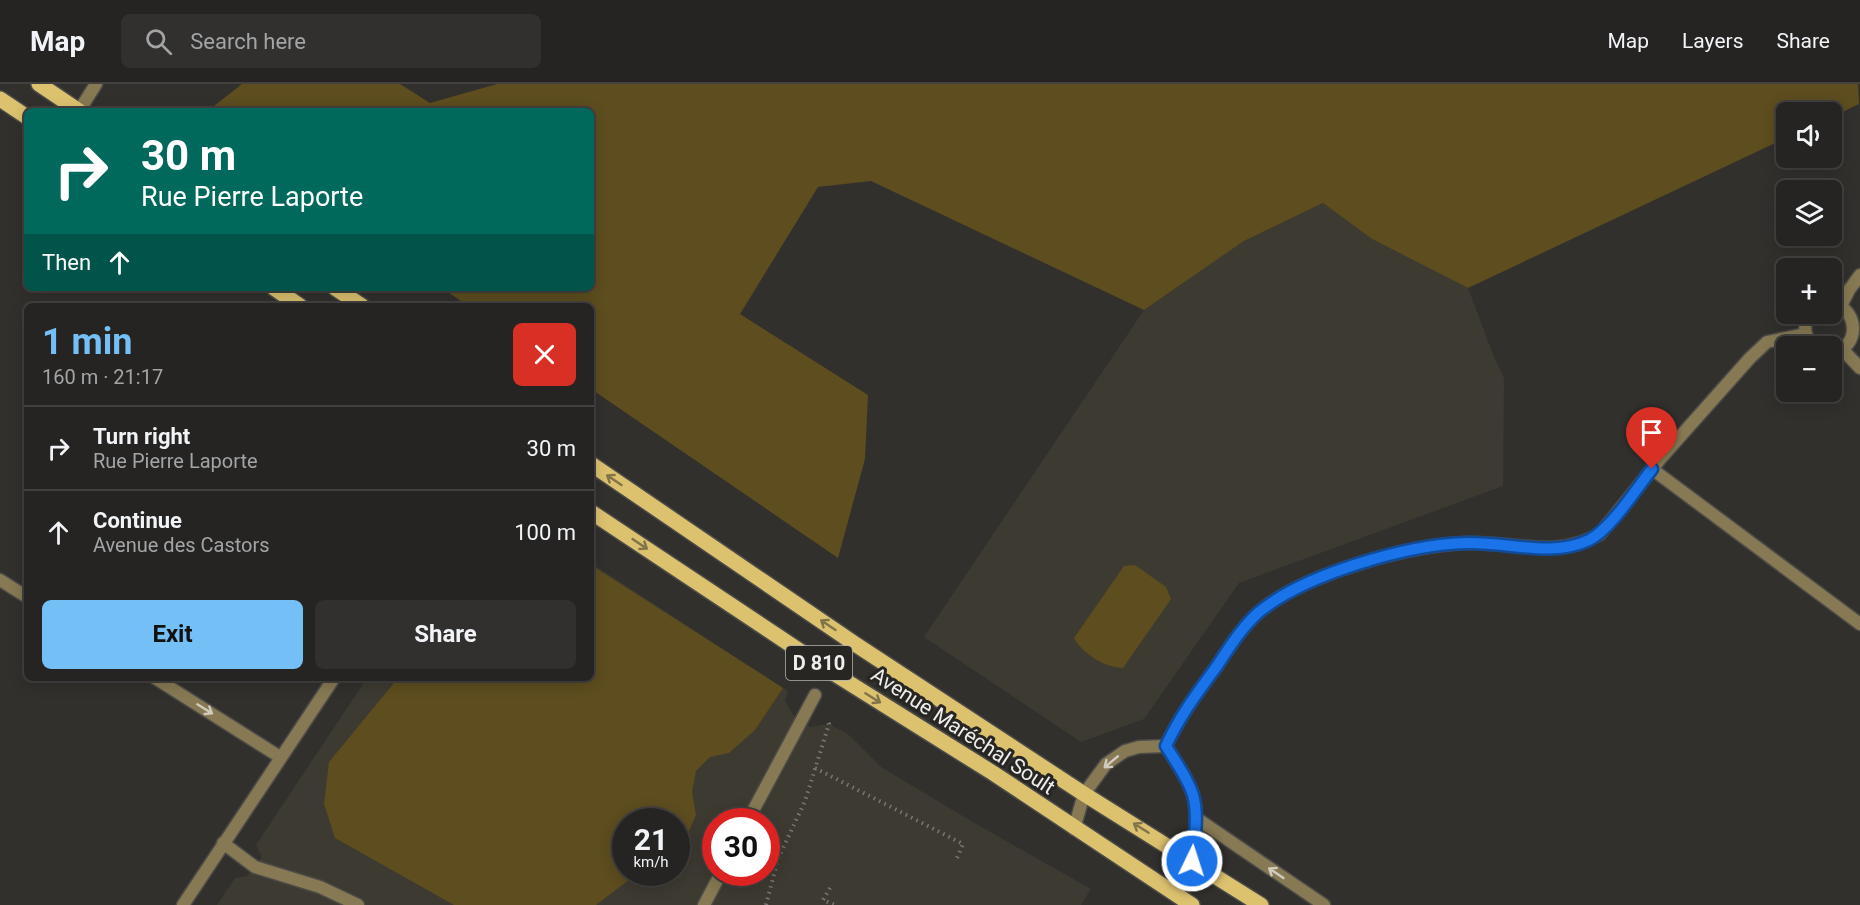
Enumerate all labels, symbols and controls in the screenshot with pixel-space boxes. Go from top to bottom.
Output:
search box [121,14,541,68]
text: Map [30,25,85,58]
icon: search [142,25,175,58]
text: Search here [190,29,306,54]
text: Map [1607,29,1649,53]
text: Layers [1682,29,1743,53]
text: Share [1776,29,1830,53]
map controls [1776,102,1842,402]
button: sound [1776,102,1842,168]
text: 30 m [141,131,236,180]
icon: right [42,132,120,210]
button: layers [1776,180,1842,246]
text: Rue Pierre Laporte [141,181,363,213]
icon: ahead [103,246,136,279]
text: Then [42,250,91,275]
button: + [1776,258,1842,324]
text: 1 min [42,321,133,363]
button: close [513,323,576,386]
button: − [1776,336,1842,402]
text: 160 m · 21:17 [42,365,163,389]
pin [1626,407,1677,469]
icon: arrive [1635,416,1668,449]
text: Turn right [93,424,190,449]
icon: right [42,432,75,465]
text: 30 m [527,436,576,461]
text: Rue Pierre Laporte [93,449,258,473]
one-way arrow [607,474,623,486]
text: Continue [93,508,182,533]
icon: ahead [42,516,75,549]
text: 100 m [514,520,576,545]
text: Avenue des Castors [93,533,270,557]
one-way arrow [631,538,648,551]
button: Exit [42,600,303,669]
button: Share [315,600,576,669]
one-way arrow [820,619,836,631]
road number: D 810 [786,646,852,680]
street label: Avenue Maréchal Soult [867,663,1059,799]
one-way arrow [864,692,881,704]
one-way arrow [196,703,213,716]
one-way arrow [1104,755,1119,769]
speed limit sign: 30 [702,808,780,886]
text: 21 [634,822,668,857]
one-way arrow [1133,822,1150,834]
position arrow [1160,829,1224,893]
text: km/h [633,853,669,871]
one-way arrow [1267,866,1284,879]

